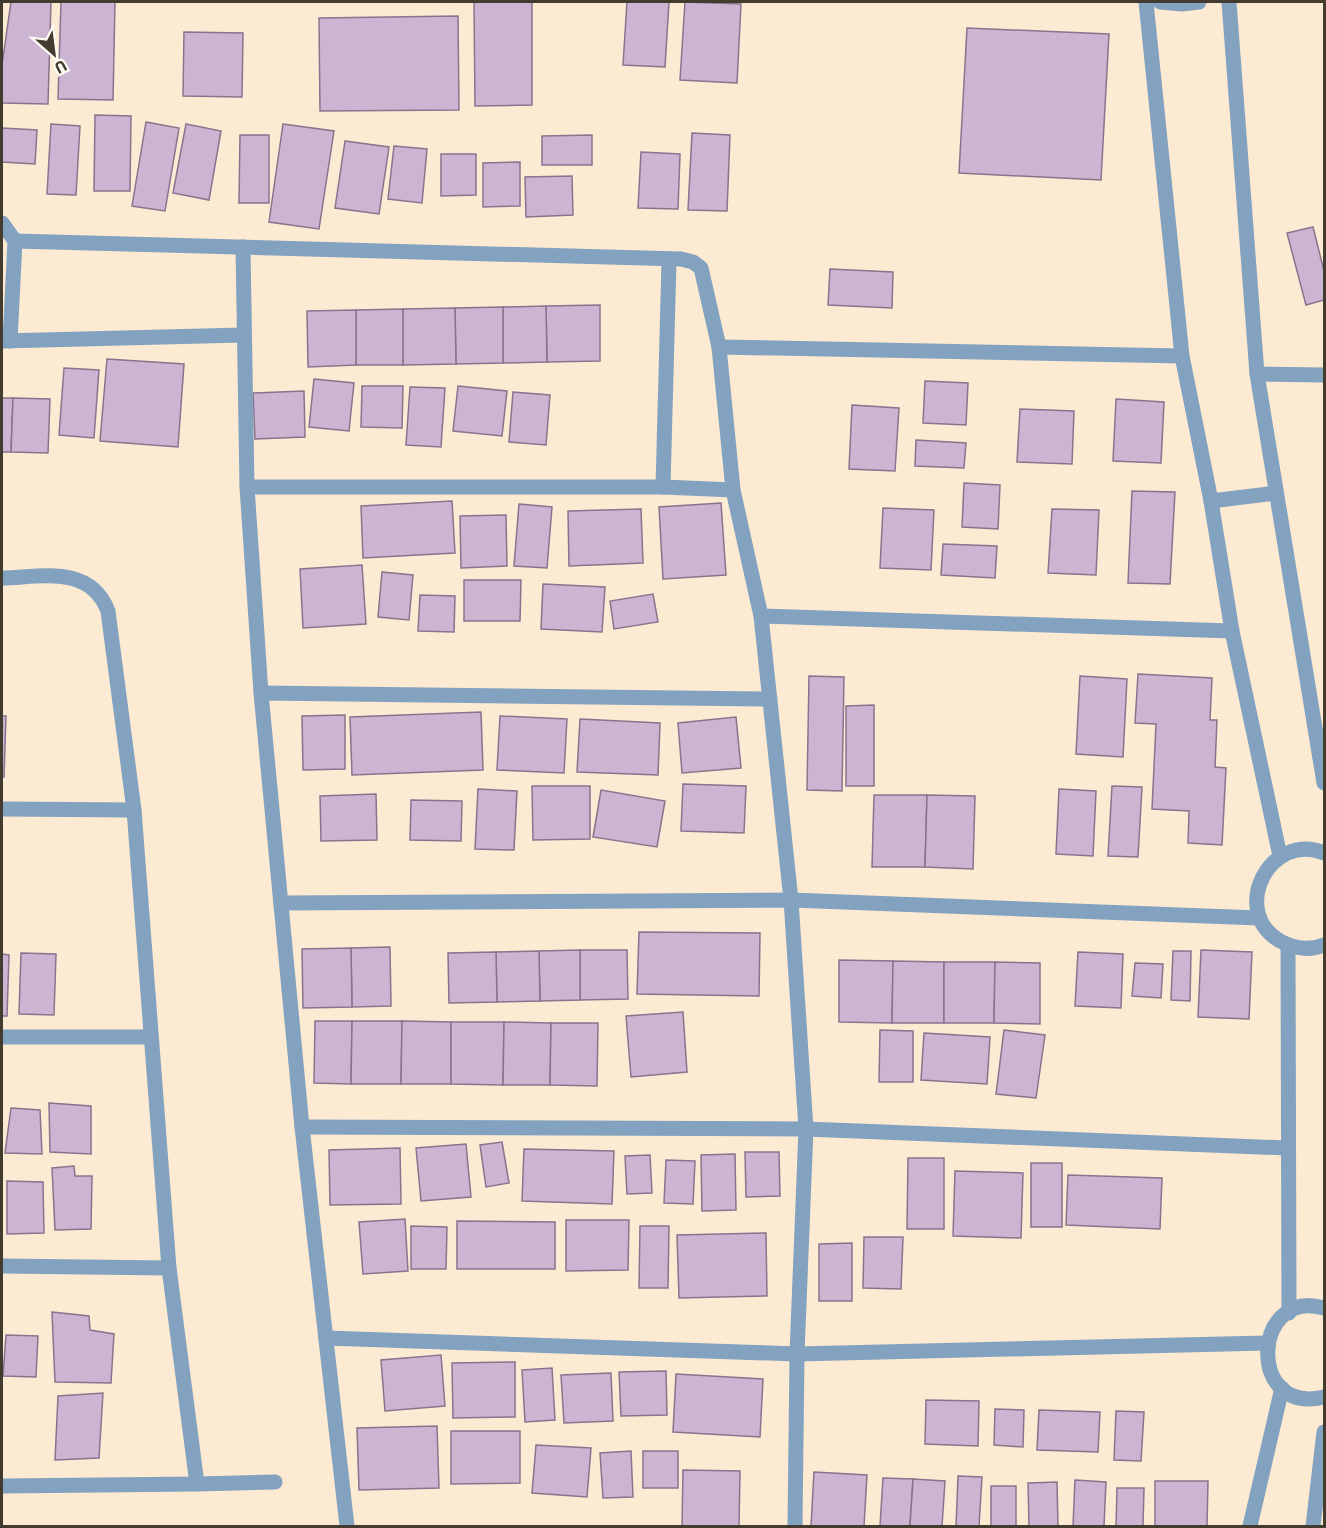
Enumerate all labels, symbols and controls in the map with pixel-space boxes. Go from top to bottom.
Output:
north arrow [24,24,84,84]
text: U [51,56,71,79]

